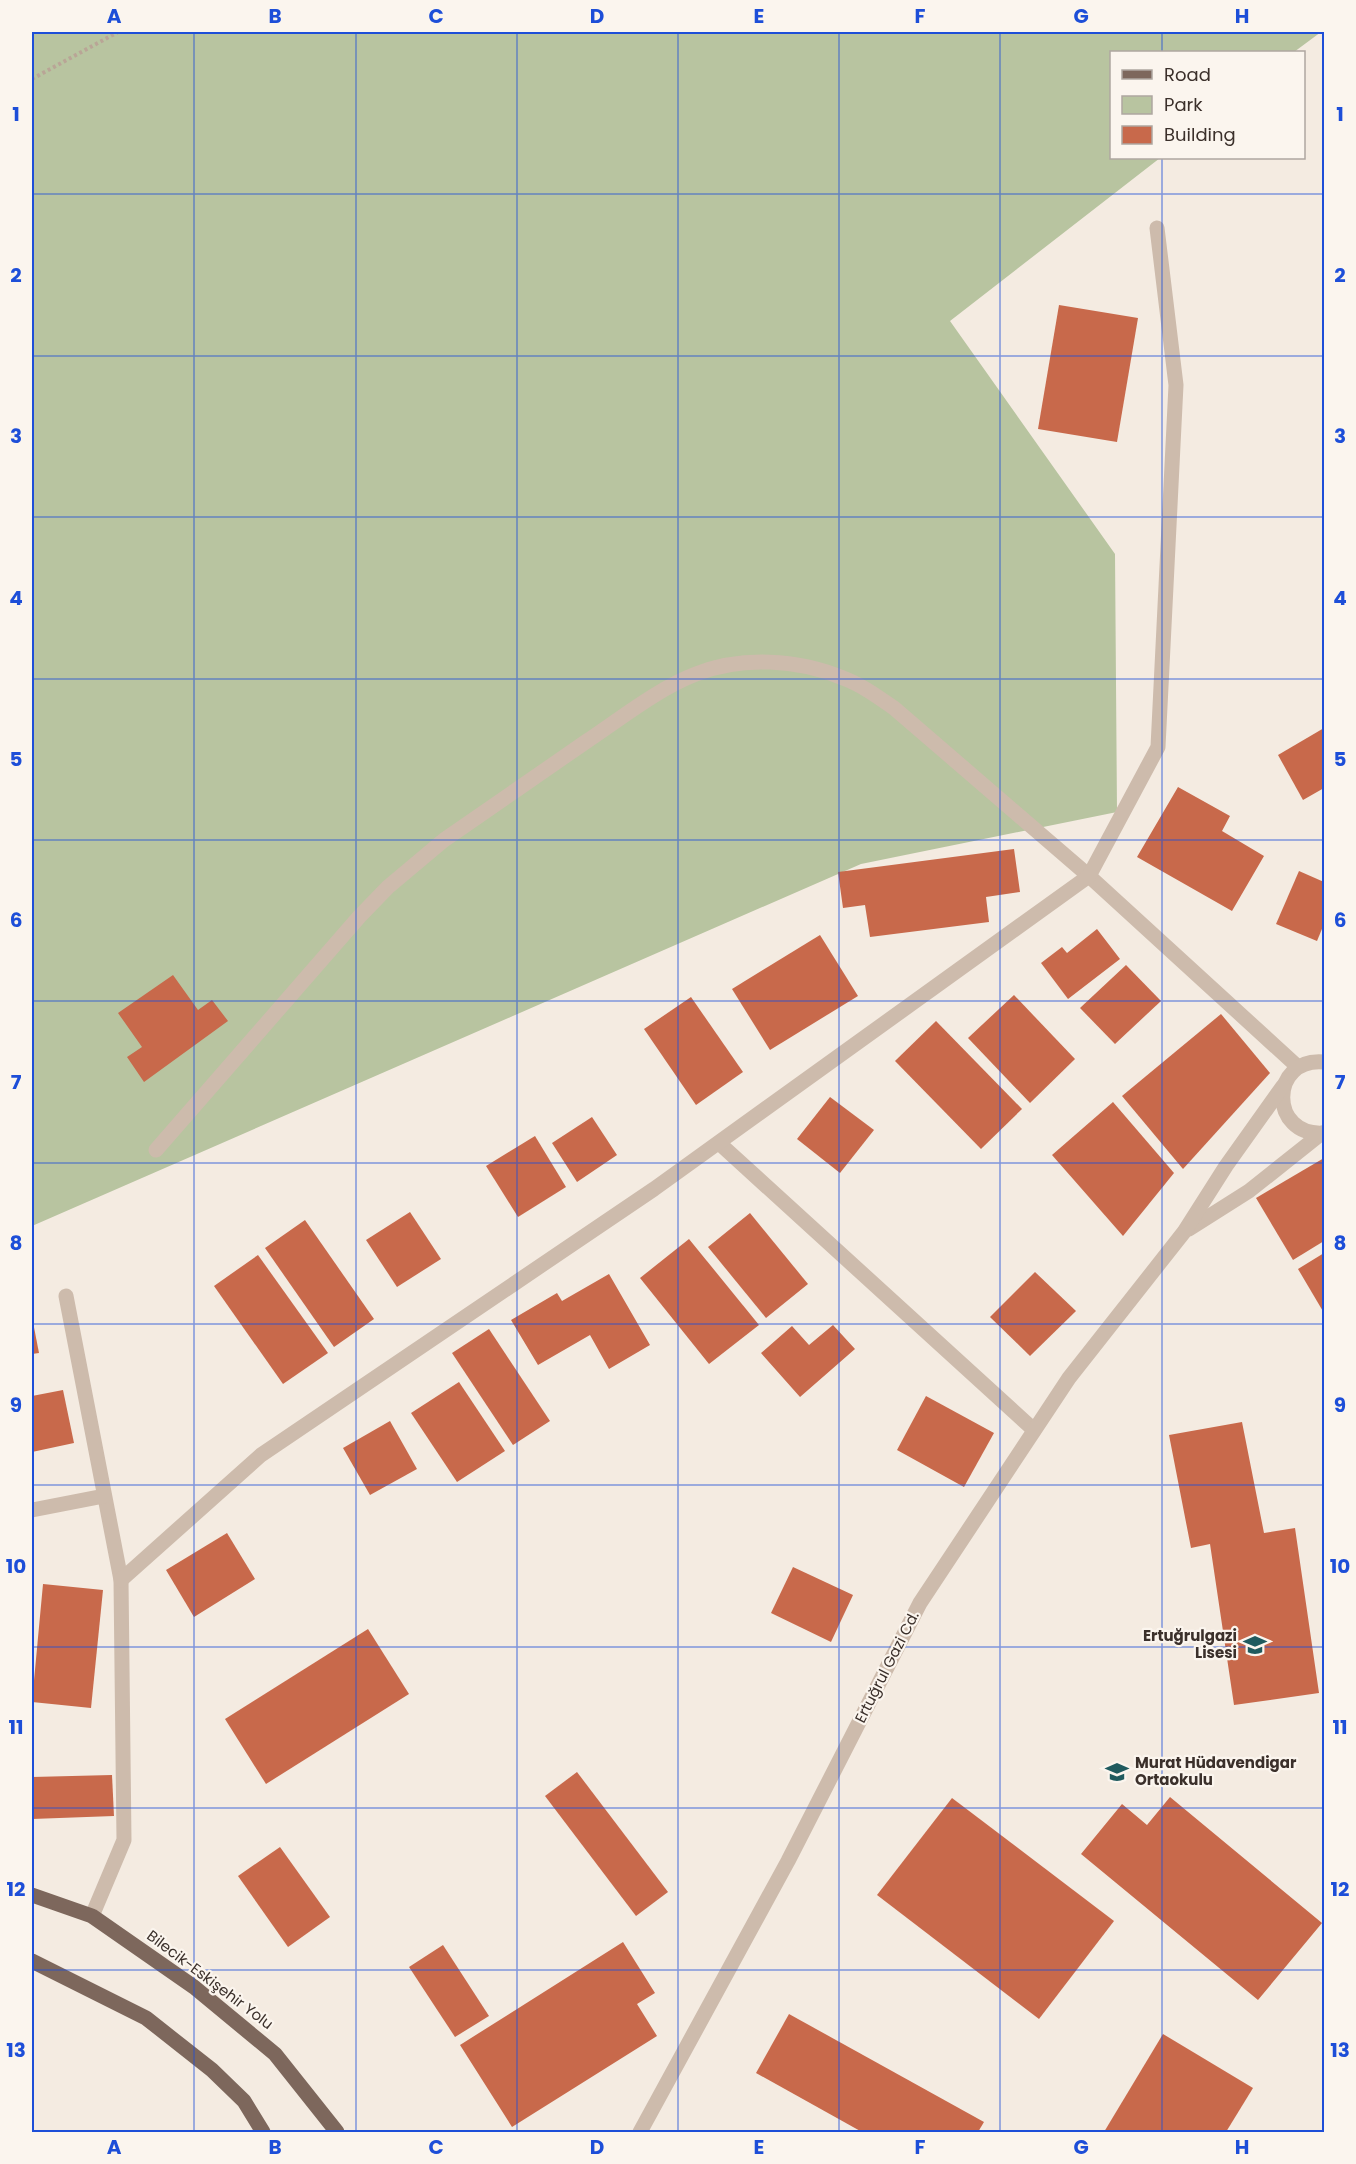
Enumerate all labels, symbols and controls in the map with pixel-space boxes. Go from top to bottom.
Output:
text: A [107,2,122,30]
text: B [268,2,282,30]
text: C [428,2,444,30]
text: D [590,2,604,30]
text: E [754,2,764,30]
text: F [915,2,926,30]
text: G [1073,2,1089,30]
text: H [1235,2,1249,30]
legend [1110,51,1305,159]
text: Road [1164,62,1211,87]
text: Park [1164,92,1203,117]
text: 1 [12,100,20,128]
text: 1 [1336,100,1344,128]
text: Building [1164,122,1236,147]
text: 2 [10,261,22,289]
text: 2 [1334,261,1346,289]
text: 3 [10,422,22,450]
text: 3 [1334,422,1346,450]
text: 4 [9,584,23,612]
text: 4 [1333,584,1347,612]
text: 5 [10,745,23,773]
text: 5 [1334,745,1347,773]
text: 6 [10,906,22,934]
text: 6 [1334,906,1346,934]
text: 7 [11,1068,22,1096]
text: 7 [1335,1068,1346,1096]
text: 8 [10,1229,22,1257]
text: 8 [1334,1229,1346,1257]
text: 9 [10,1391,22,1419]
text: 9 [1334,1391,1346,1419]
text: 10 [6,1552,26,1580]
text: 10 [1330,1552,1350,1580]
street label: Ertuğrul Gazi Cd. [849,1607,924,1726]
place label: Ertuğrulgazi Lisesi [1143,1625,1237,1663]
school or university icon: Ertuğrulgazi Lisesi [1242,1632,1268,1658]
text: 11 [8,1713,24,1741]
text: 11 [1332,1713,1348,1741]
place label: Murat Hüdavendigar Ortaokulu [1135,1752,1297,1790]
school or university icon: Murat Hüdavendigar Ortaokulu [1104,1759,1130,1785]
text: 12 [7,1875,25,1903]
text: 12 [1331,1875,1349,1903]
street label: Bilecik-Eskişehir Yolu [143,1925,278,2034]
text: 13 [6,2036,26,2064]
text: 13 [1330,2036,1350,2064]
text: A [107,2133,122,2161]
text: B [268,2133,282,2161]
text: C [428,2133,444,2161]
text: D [590,2133,604,2161]
text: E [754,2133,764,2161]
text: F [915,2133,926,2161]
text: G [1073,2133,1089,2161]
text: H [1235,2133,1249,2161]

